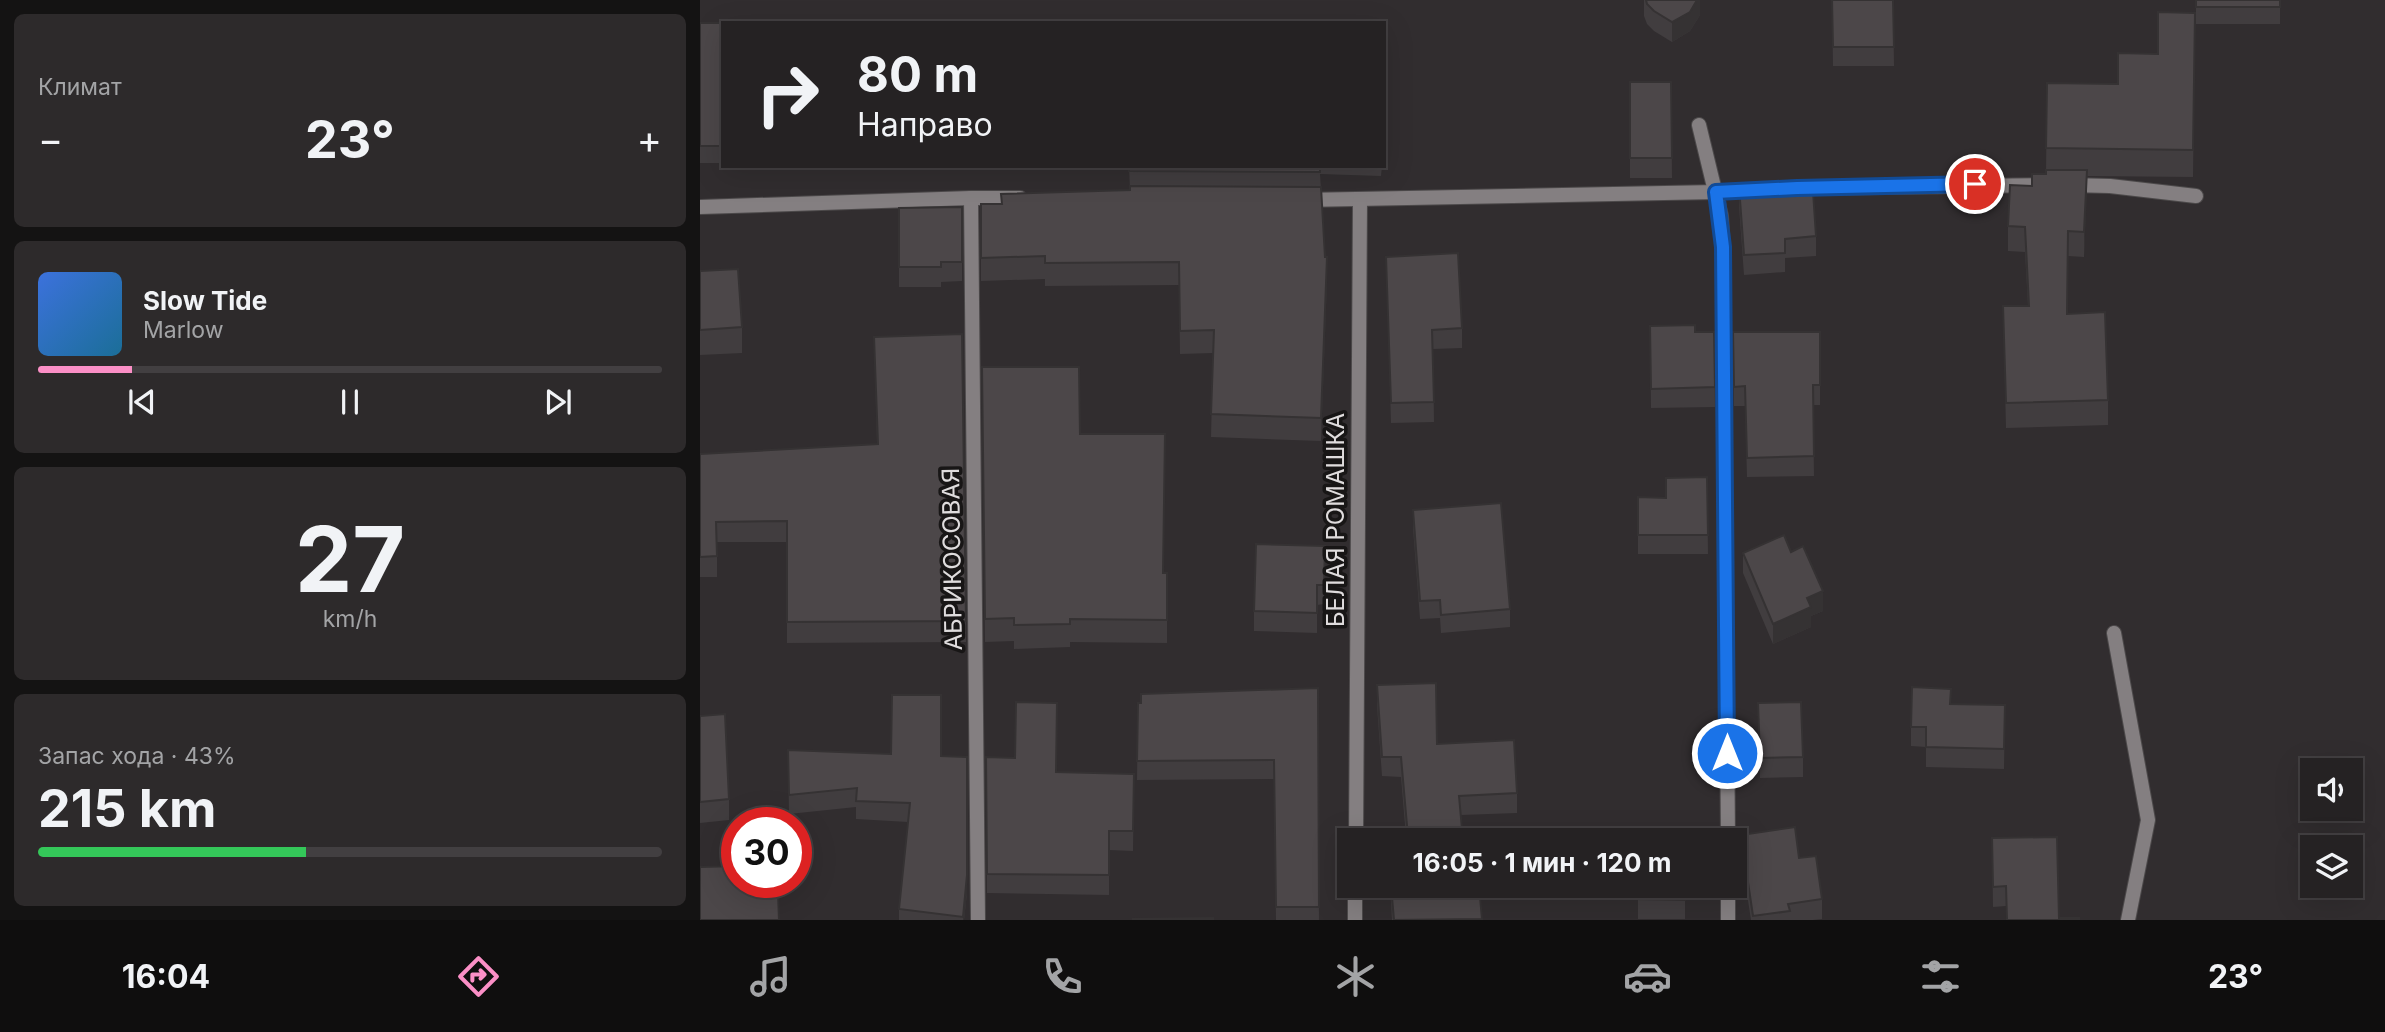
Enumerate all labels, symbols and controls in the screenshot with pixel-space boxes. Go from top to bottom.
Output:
text: 80 m [857,45,978,104]
icon: right [742,49,833,140]
text: Климат [38,73,122,101]
text: Направо [857,105,993,144]
text: 23° [305,108,395,171]
text: − [38,116,63,162]
text: + [637,116,662,162]
pin [1945,154,2005,214]
icon: arrive [1956,165,1994,203]
text: Slow Tide [143,285,267,316]
text: Marlow [143,316,223,344]
icon: previous [123,383,161,421]
icon: pause [331,383,369,421]
icon: next [539,383,577,421]
street label: БЕЛАЯ РОМАШКА [1321,413,1350,627]
street label: АБРИКОСОВАЯ [936,467,968,651]
text: 27 [295,504,405,614]
text: km/h [323,605,377,633]
position arrow [1690,716,1764,790]
text: Запас хода · 43% [38,742,236,770]
map controls [2300,758,2363,898]
button: sound [2300,758,2363,821]
text: 215 km [38,777,216,840]
speed limit sign: 30 [721,807,812,898]
button: layers [2300,835,2363,898]
text: 16:05 · 1 мин · 120 m [1413,847,1671,878]
icon: directions [454,952,503,1001]
icon: music [746,952,795,1001]
icon: phone [1038,952,1087,1001]
icon: climate [1331,952,1380,1001]
icon: car [1623,952,1672,1001]
icon: filters [1916,952,1965,1001]
text: 16:04 [122,957,210,996]
text: 23° [2208,957,2263,996]

